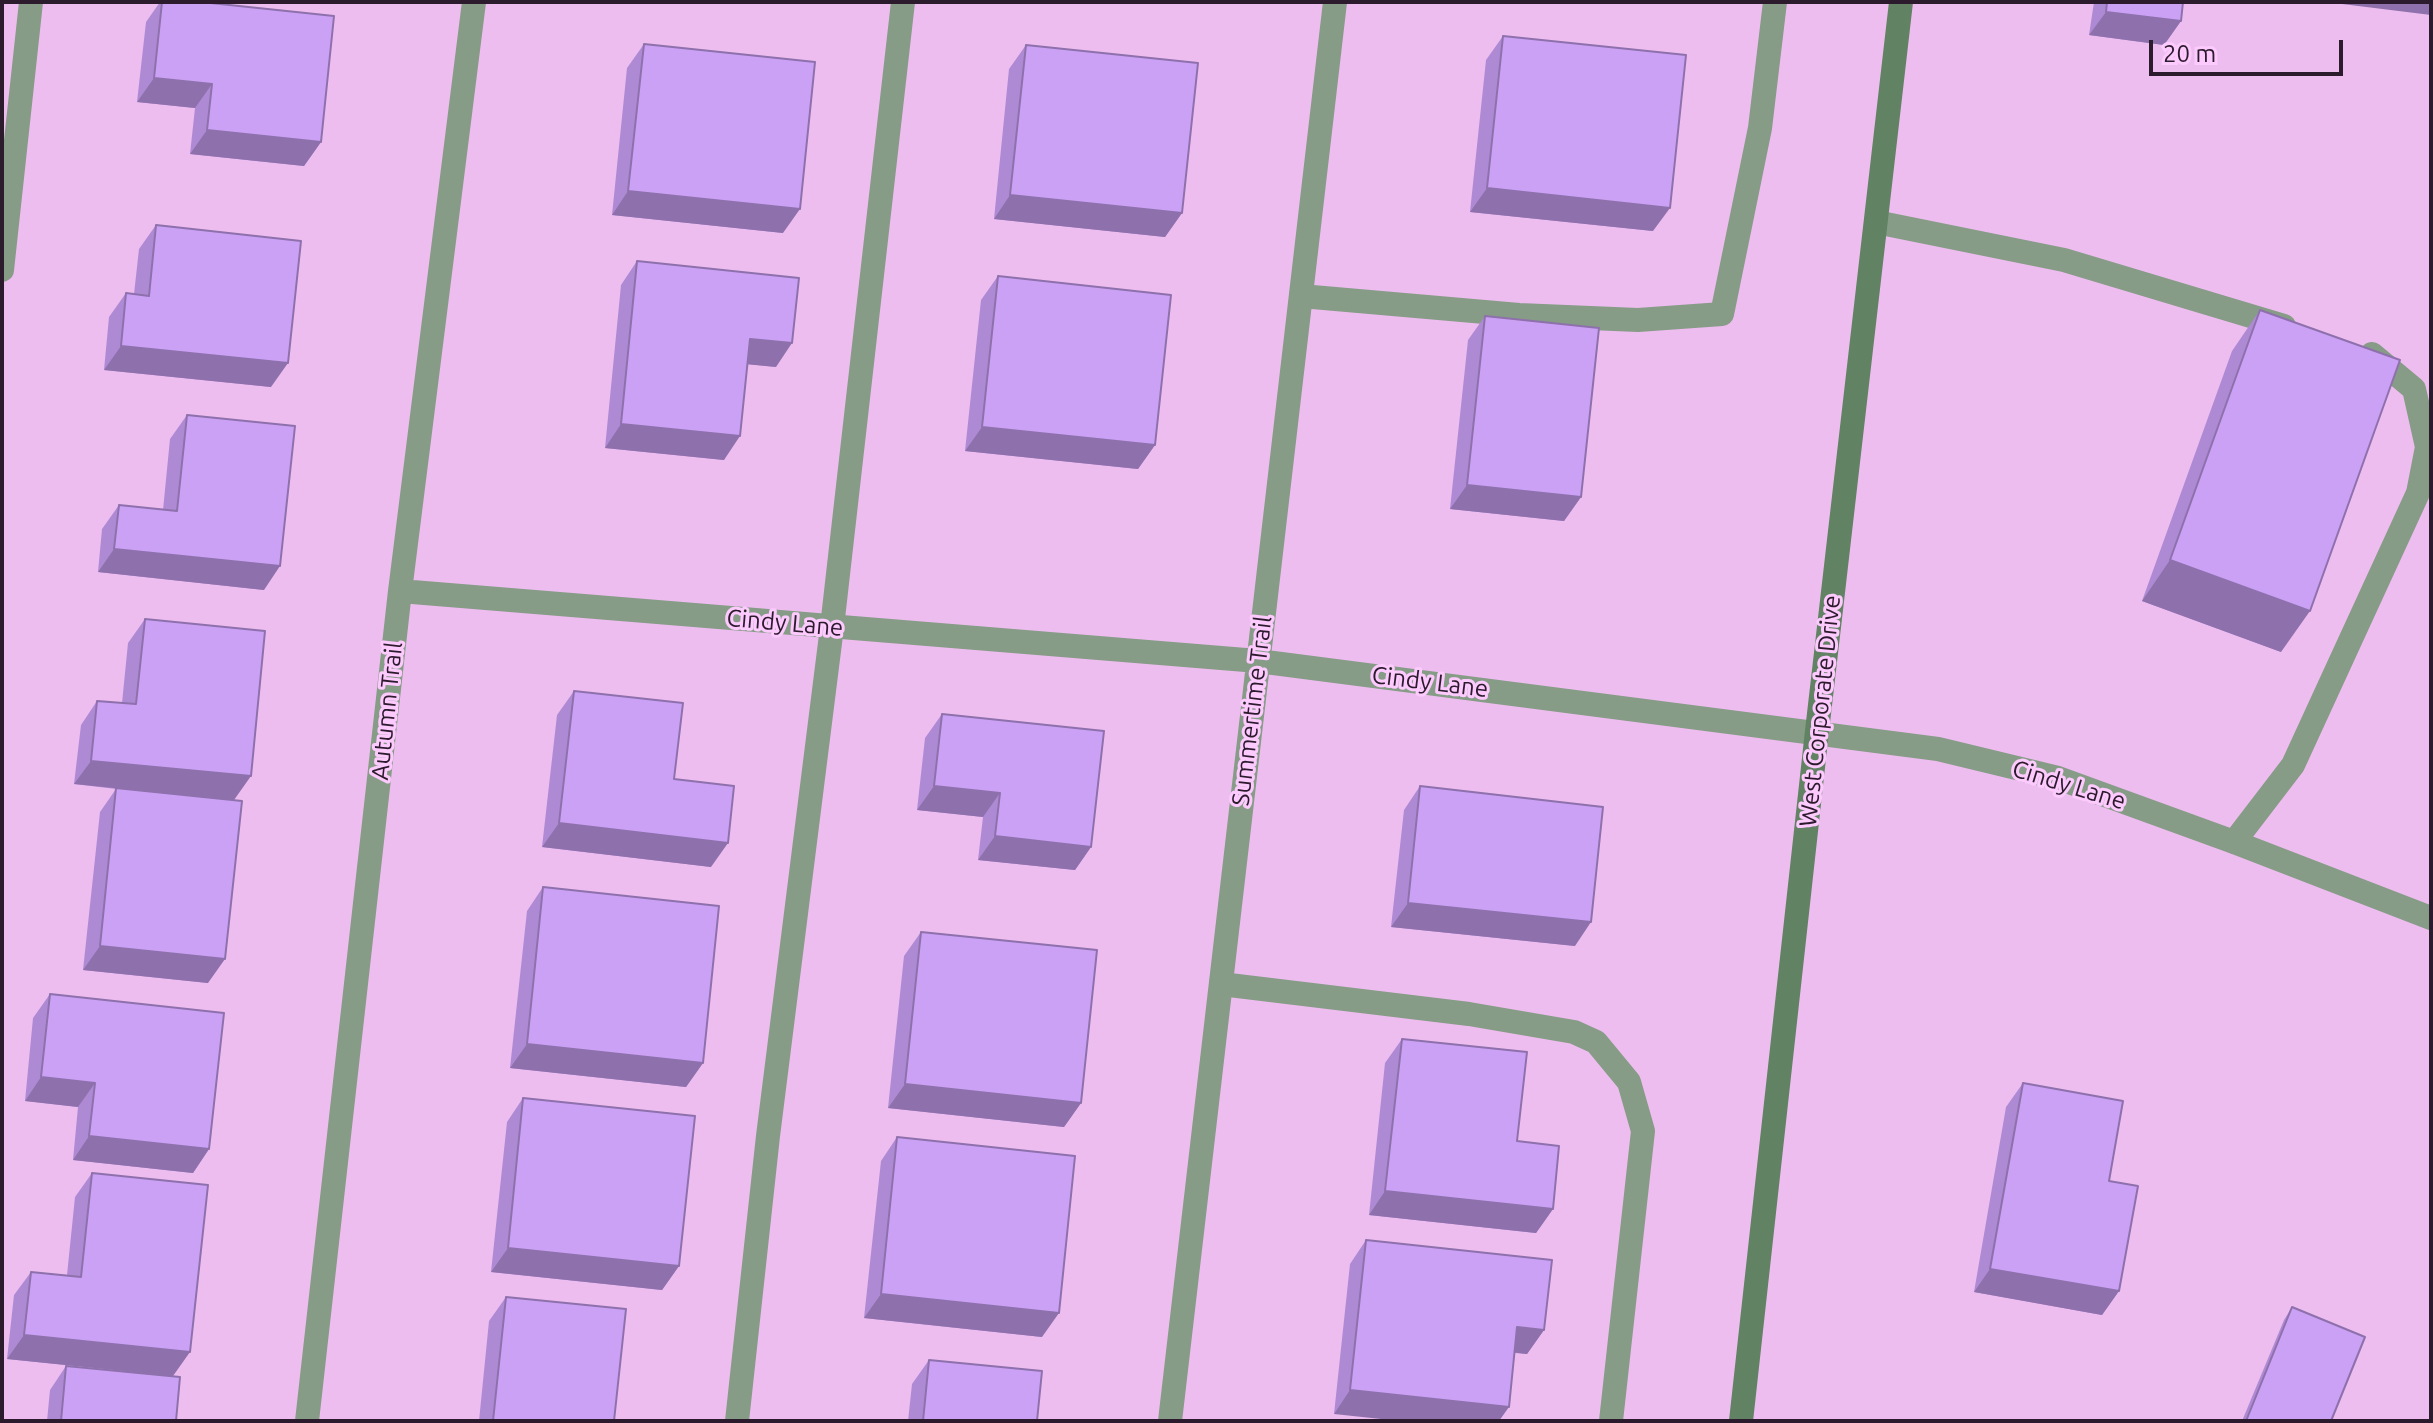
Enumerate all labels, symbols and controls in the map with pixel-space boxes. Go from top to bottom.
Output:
scale bar [2153,24,2347,74]
text: 20 m [2163,40,2216,67]
street label: West Corporate Drive [1794,594,1846,828]
street label: Cindy Lane [726,604,844,642]
street label: Summertime Trail [1226,615,1278,807]
street label: Autumn Trail [365,641,409,781]
street label: Cindy Lane [1370,661,1490,703]
street label: Cindy Lane [2009,754,2129,816]

